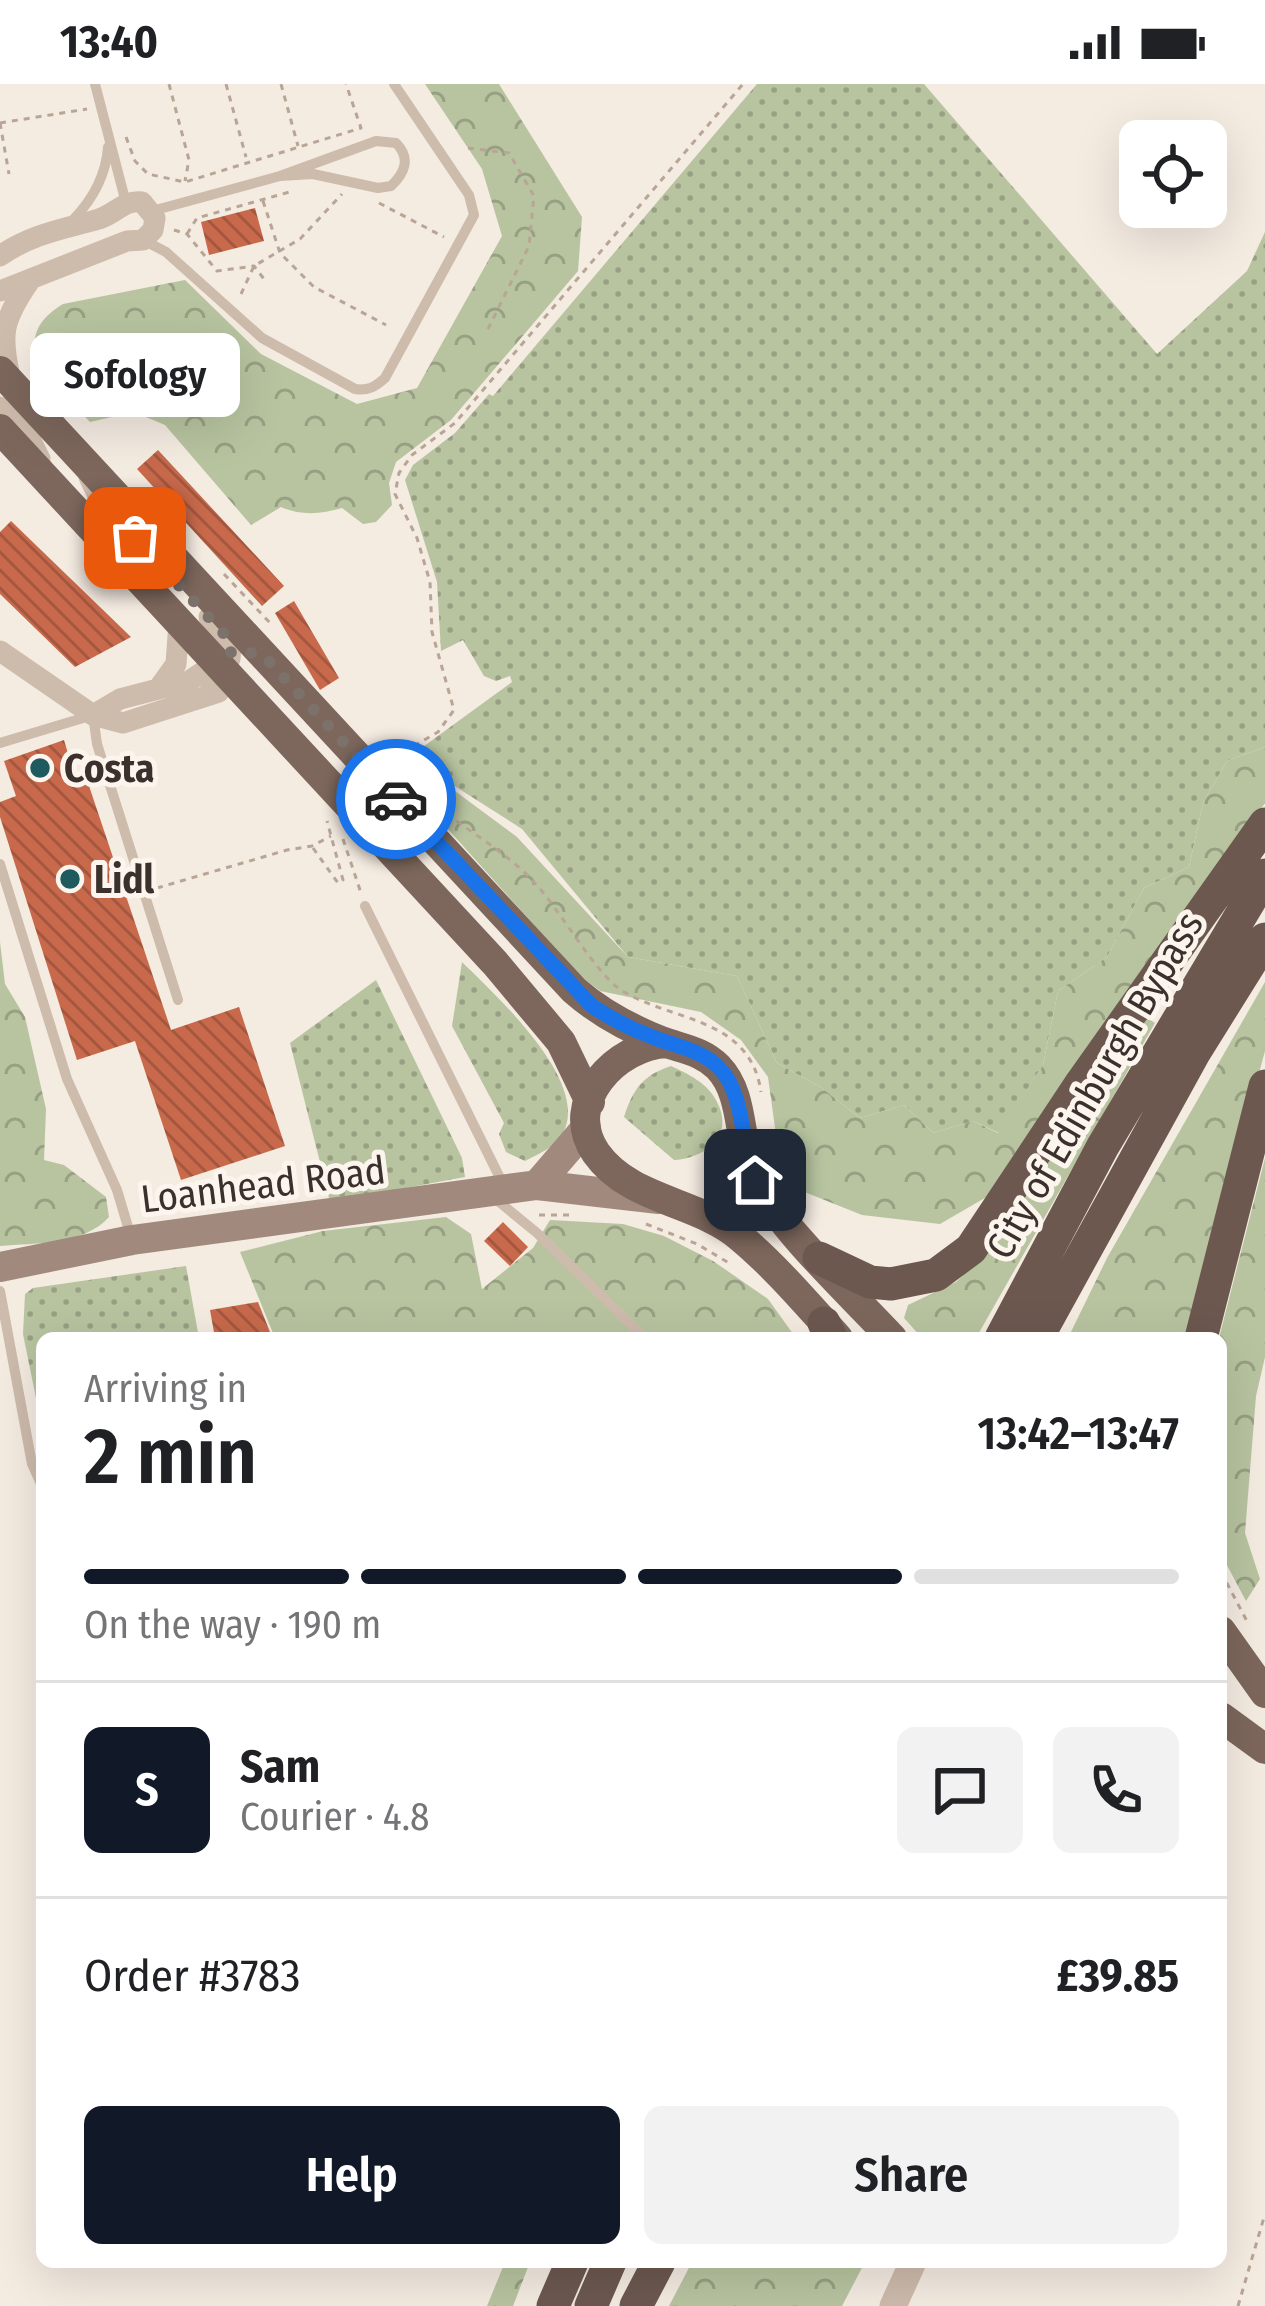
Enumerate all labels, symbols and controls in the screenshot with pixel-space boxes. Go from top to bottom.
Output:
text: 13:40 [60,15,158,69]
map controls [1119,120,1227,228]
button: locate [1119,120,1227,228]
callout: Sofology [30,334,240,418]
text: Sofology [64,352,206,398]
pin [84,487,186,589]
icon: bag [102,505,168,571]
courier [336,739,456,859]
place label: Costa [64,746,154,792]
marker: Costa [27,755,53,781]
icon: car [363,766,429,832]
place label: Lidl [94,857,154,903]
marker: Lidl [57,866,83,892]
street label: City of Edinburgh Bypass [977,904,1213,1267]
pin [704,1129,806,1231]
street label: Loanhead Road [138,1147,388,1223]
icon: home [722,1147,788,1213]
text: Arriving in [84,1366,247,1412]
text: 13:42–13:47 [978,1407,1179,1461]
text: 2 min [84,1410,257,1504]
text: On the way · 190 m [84,1602,381,1648]
button: chat [897,1727,1023,1853]
button: phone [1053,1727,1179,1853]
text: Sam [240,1740,320,1794]
text: S [135,1763,159,1817]
text: Courier · 4.8 [240,1794,430,1840]
text: Order #3783 [84,1949,300,2003]
text: £39.85 [1057,1949,1179,2003]
button: Help [84,2106,620,2244]
button: Share [644,2106,1179,2244]

